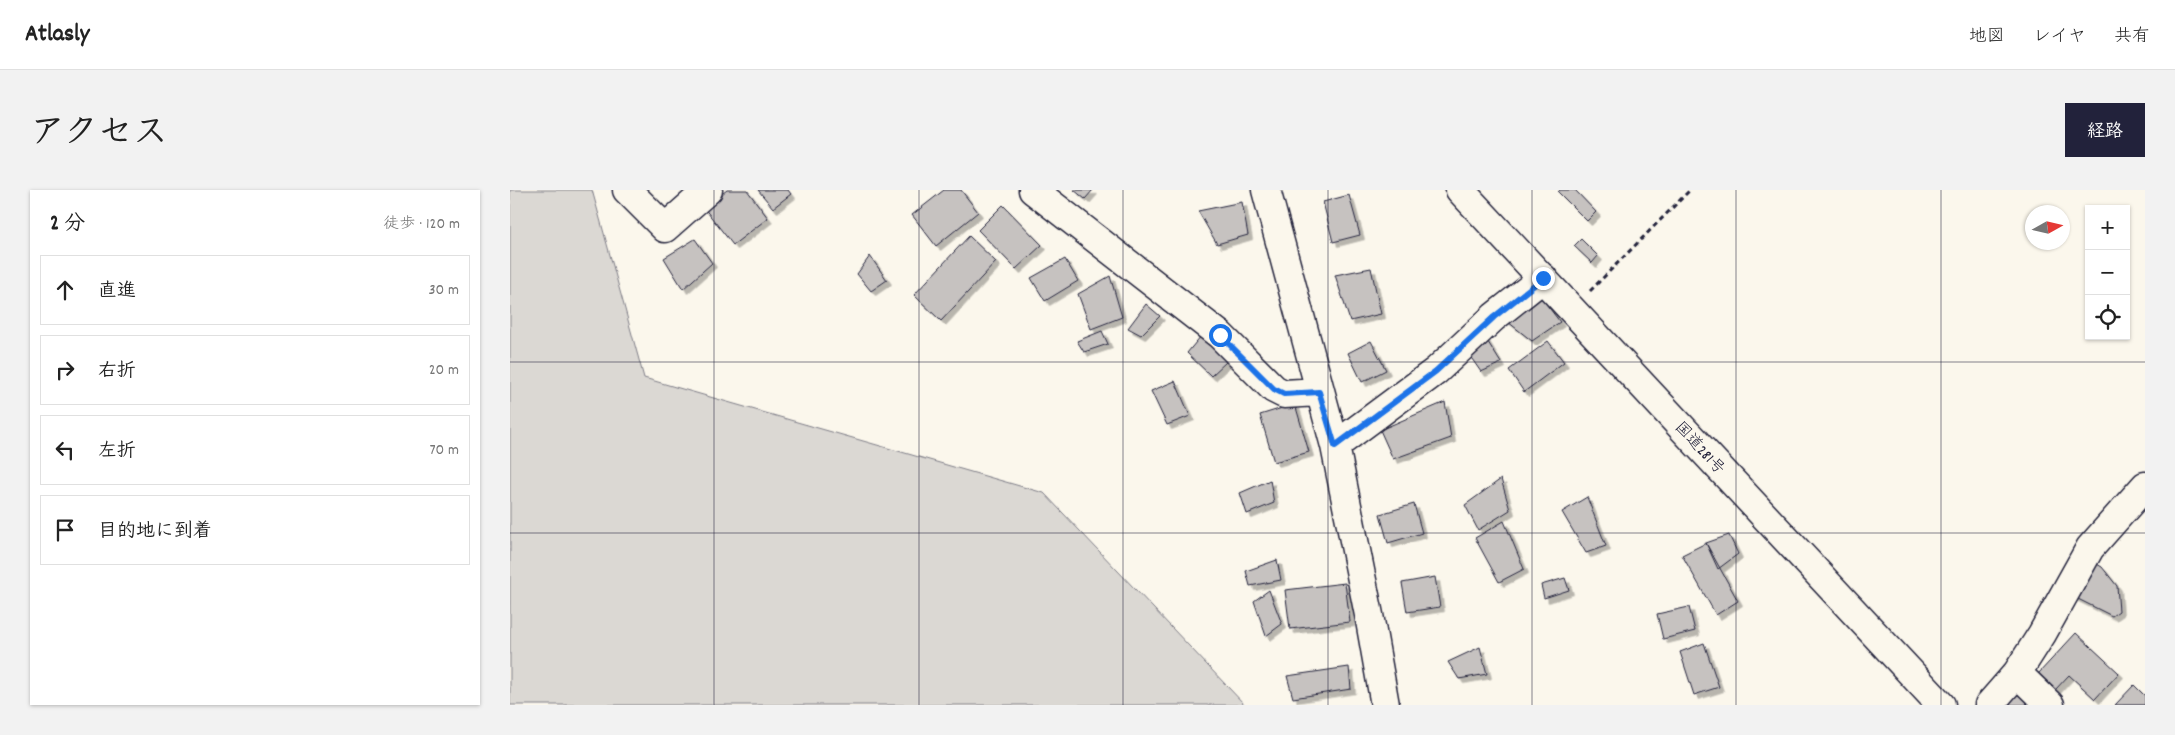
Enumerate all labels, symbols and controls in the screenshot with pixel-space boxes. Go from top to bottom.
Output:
text: Atlasly [25,18,89,52]
text: 地図 [1969,25,2005,50]
text: レイヤ [2033,25,2086,50]
text: 共有 [2114,25,2150,50]
button: 経路 [2065,103,2145,157]
text: アクセス [30,110,168,160]
north arrow [2025,205,2070,250]
map controls [2085,205,2130,340]
button: + [2085,205,2130,250]
text: 2 分 [50,210,85,240]
text: 徒歩 · 120 m [383,213,460,236]
button: − [2085,250,2130,295]
route end [1532,267,1555,290]
icon: ahead [51,276,79,304]
text: 直進 [98,279,136,306]
text: 30 m [429,279,459,302]
button: locate [2085,295,2130,340]
route start [1209,324,1232,347]
icon: right [51,356,79,384]
text: 右折 [98,359,136,386]
text: 20 m [429,359,459,382]
street label: 国道281号 [1669,417,1730,480]
icon: left [51,436,79,464]
text: 左折 [98,439,136,466]
text: 70 m [429,439,459,462]
icon: arrive [51,516,79,544]
text: 目的地に到着 [98,519,212,546]

